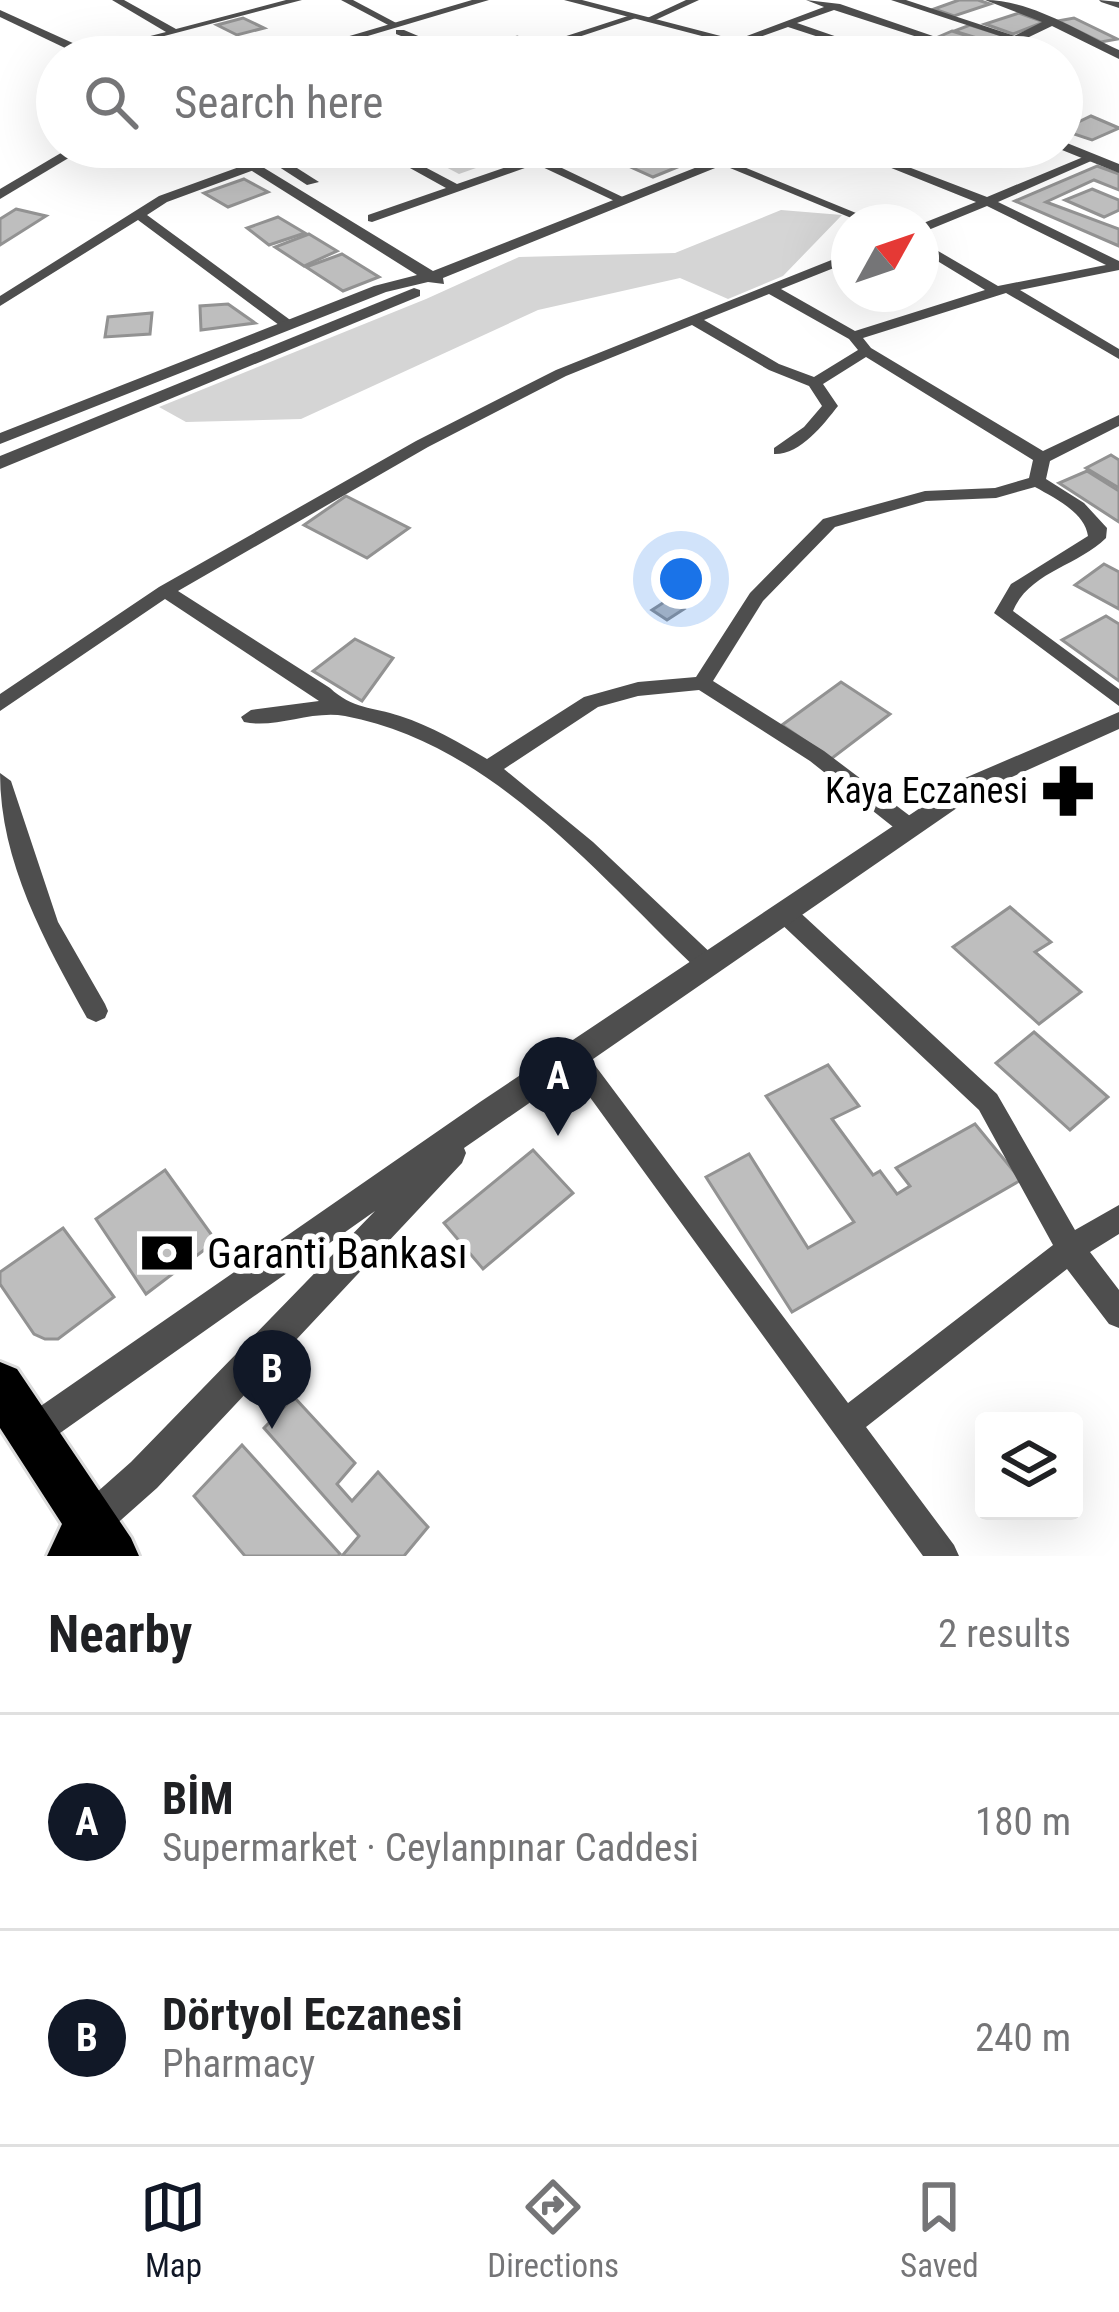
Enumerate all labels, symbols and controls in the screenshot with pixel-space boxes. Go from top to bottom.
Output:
search box [36,36,1083,168]
icon: search [78,69,144,135]
text: Search here [174,76,383,129]
north arrow [831,204,939,312]
your location [651,549,711,609]
pharmacy icon: Kaya Eczanesi [1039,762,1097,820]
place label: Kaya Eczanesi [825,770,1028,812]
pin: A [519,1037,597,1136]
bank icon: Garanti Bankası [138,1224,196,1282]
place label: Garanti Bankası [207,1229,468,1278]
pin: B [233,1330,311,1429]
map controls [975,1412,1083,1520]
button: layers [975,1412,1083,1520]
text: Nearby [48,1605,192,1664]
text: 2 results [938,1611,1071,1657]
text: BİM [162,1772,234,1825]
text: A [75,1799,99,1845]
text: 180 m [975,1799,1071,1845]
text: Supermarket · Ceylanpınar Caddesi [162,1825,699,1871]
text: Dörtyol Eczanesi [162,1988,463,2041]
text: B [76,2015,98,2061]
text: 240 m [975,2015,1071,2061]
text: Pharmacy [162,2041,315,2087]
tab: Map [140,2174,206,2285]
tab: Directions [487,2174,619,2285]
tab: Saved [900,2174,979,2285]

